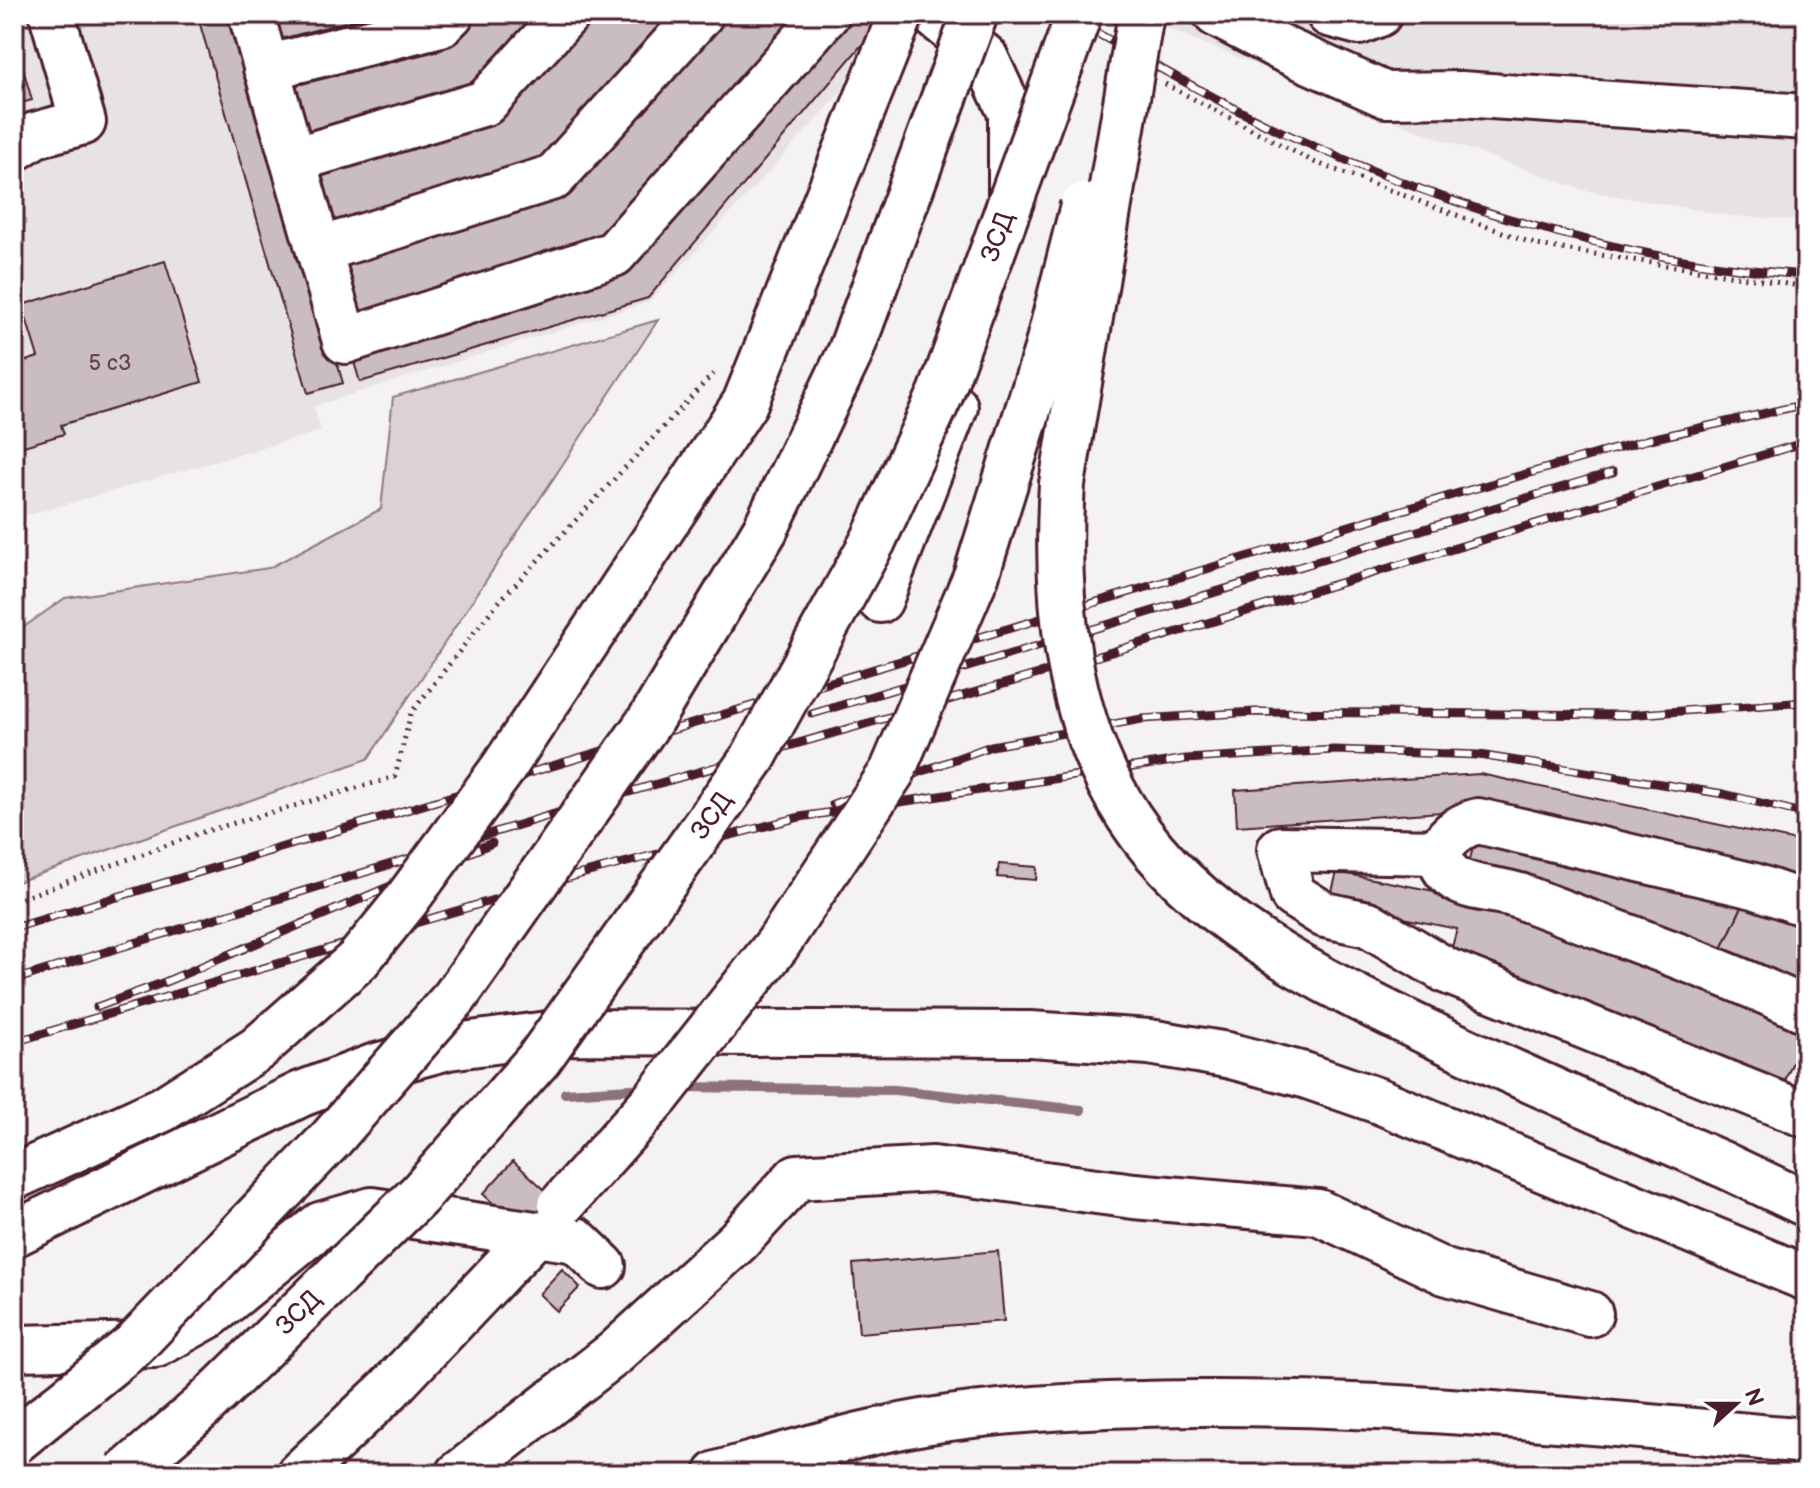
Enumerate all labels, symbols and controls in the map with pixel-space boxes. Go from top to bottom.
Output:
street label: ЗСД [975,207,1021,266]
house number: 5 с3 [89,350,131,377]
street label: ЗСД [684,786,739,846]
street label: ЗСД [270,1284,328,1342]
north arrow [1696,1364,1776,1444]
text: N [1738,1385,1769,1410]

